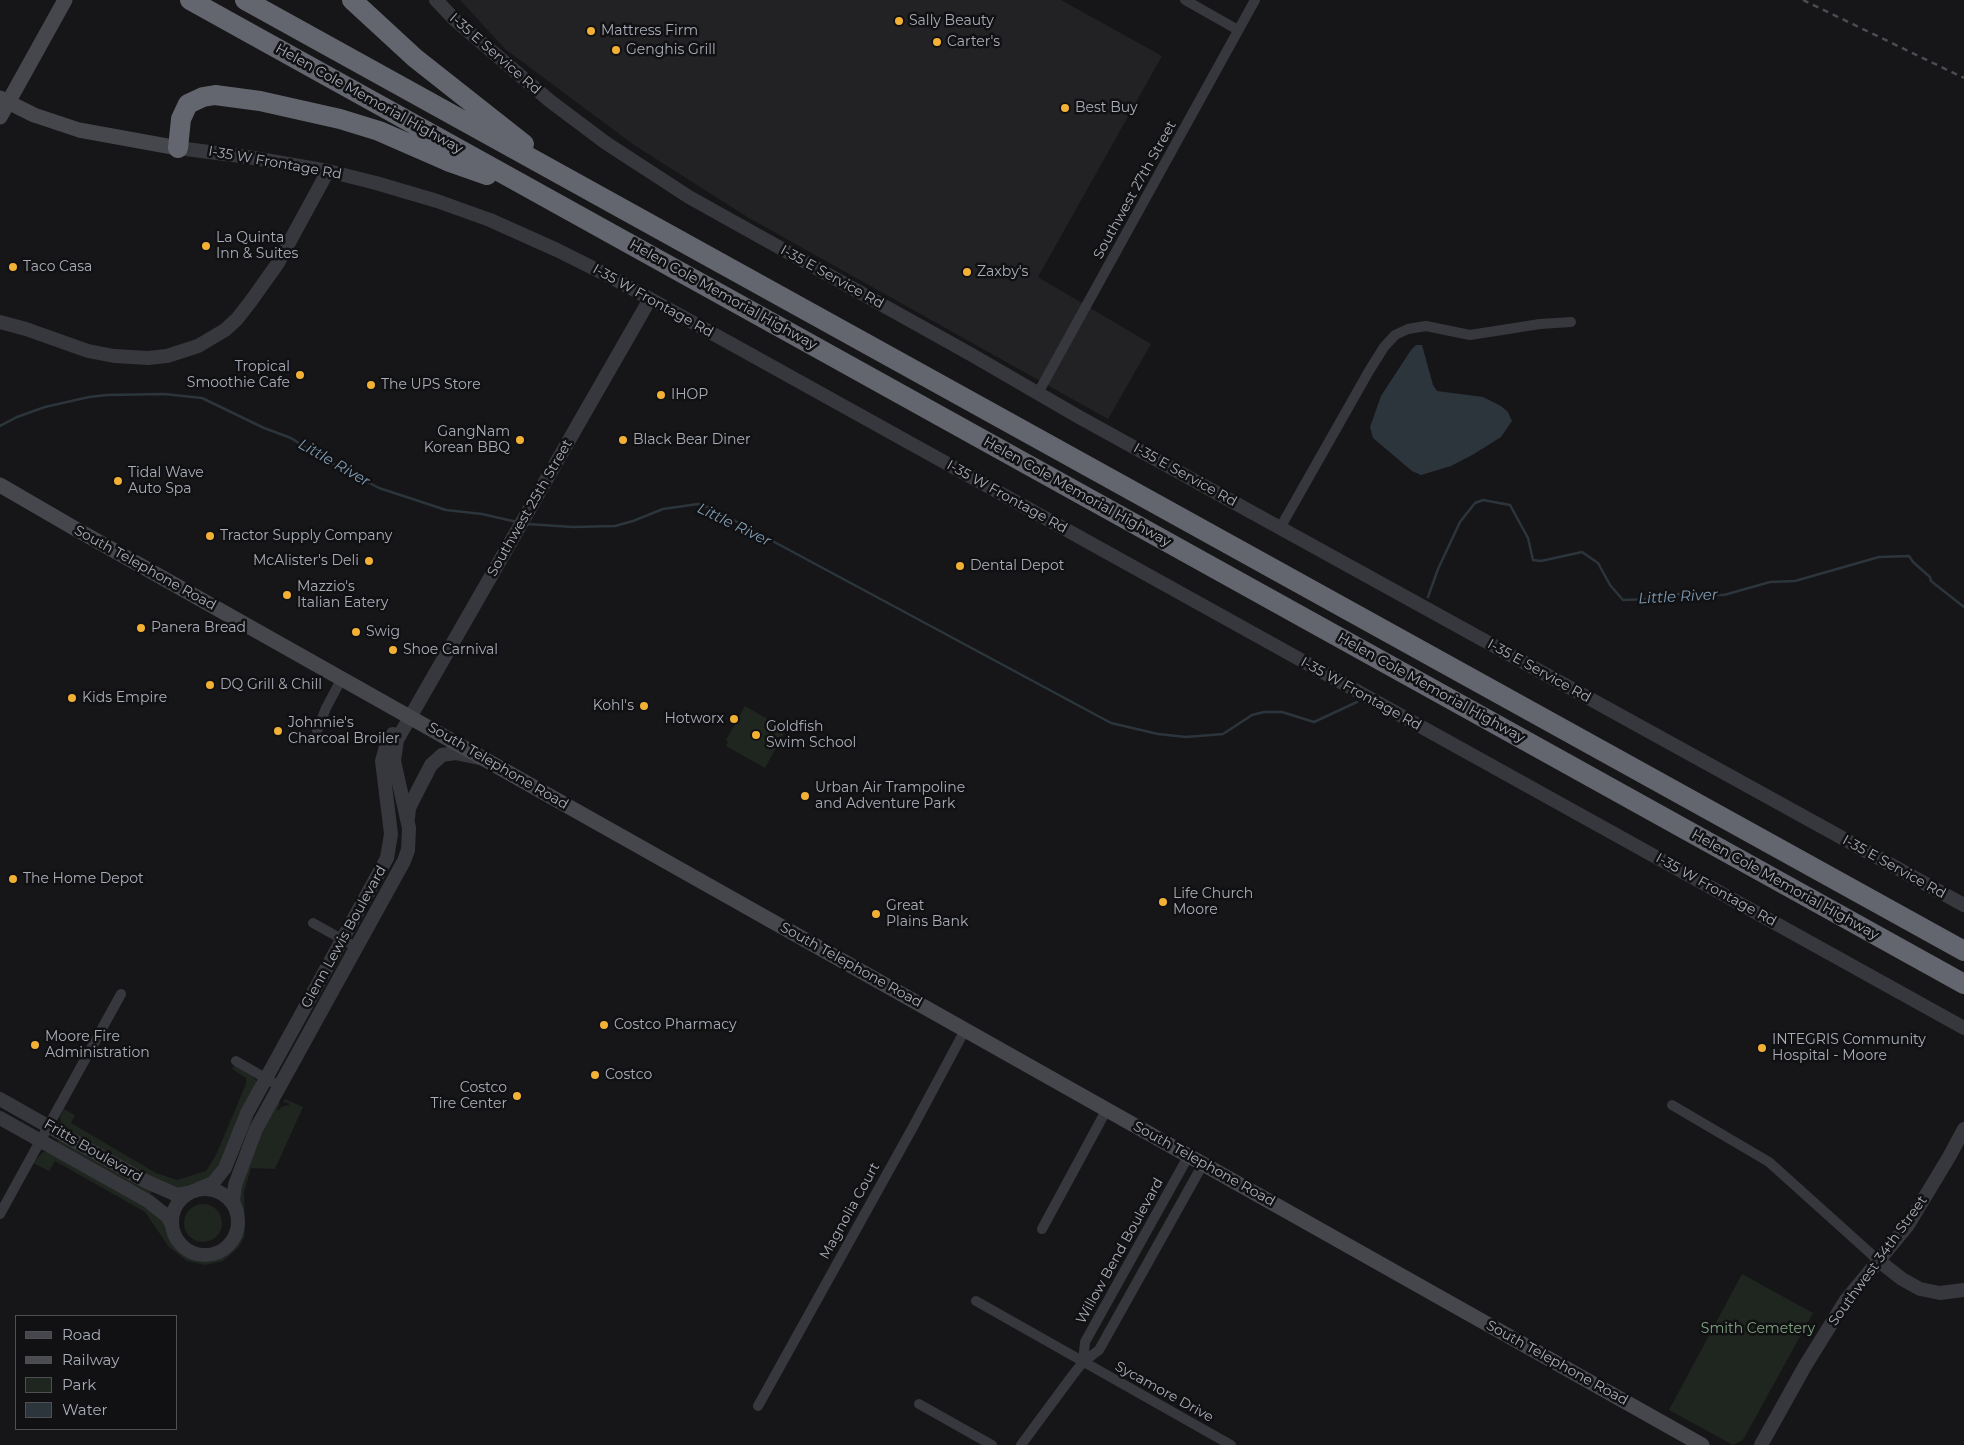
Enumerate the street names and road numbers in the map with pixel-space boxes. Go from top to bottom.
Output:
street label: I-35 E Service Rd [446,10,544,98]
street label: Helen Cole Memorial Highway [272,40,466,158]
street label: Southwest 27th Street [1090,118,1180,262]
street label: I-35 W Frontage Rd [207,143,343,183]
street label: Helen Cole Memorial Highway [626,236,820,354]
street label: I-35 E Service Rd [777,242,887,312]
street label: I-35 W Frontage Rd [590,261,716,341]
street label: Helen Cole Memorial Highway [980,433,1174,551]
street label: Southwest 25th Street [484,436,576,580]
street label: I-35 E Service Rd [1130,440,1240,510]
street label: I-35 W Frontage Rd [944,457,1070,537]
street label: South Telephone Road [71,522,219,614]
street label: Helen Cole Memorial Highway [1334,629,1528,747]
street label: I-35 E Service Rd [1484,636,1594,706]
street label: I-35 W Frontage Rd [1298,654,1424,734]
street label: South Telephone Road [425,719,571,813]
street label: Helen Cole Memorial Highway [1688,826,1882,944]
street label: I-35 E Service Rd [1839,832,1949,902]
street label: I-35 W Frontage Rd [1653,850,1779,930]
street label: Glenn Lewis Boulevard [298,863,390,1011]
street label: South Telephone Road [777,919,925,1011]
street label: Fritts Boulevard [41,1116,145,1186]
street label: South Telephone Road [1130,1118,1278,1210]
street label: Magnolia Court [816,1160,884,1262]
street label: Willow Bend Boulevard [1073,1175,1167,1327]
street label: Southwest 34th Street [1825,1193,1931,1329]
street label: South Telephone Road [1483,1317,1631,1409]
street label: Sycamore Drive [1112,1358,1216,1426]

